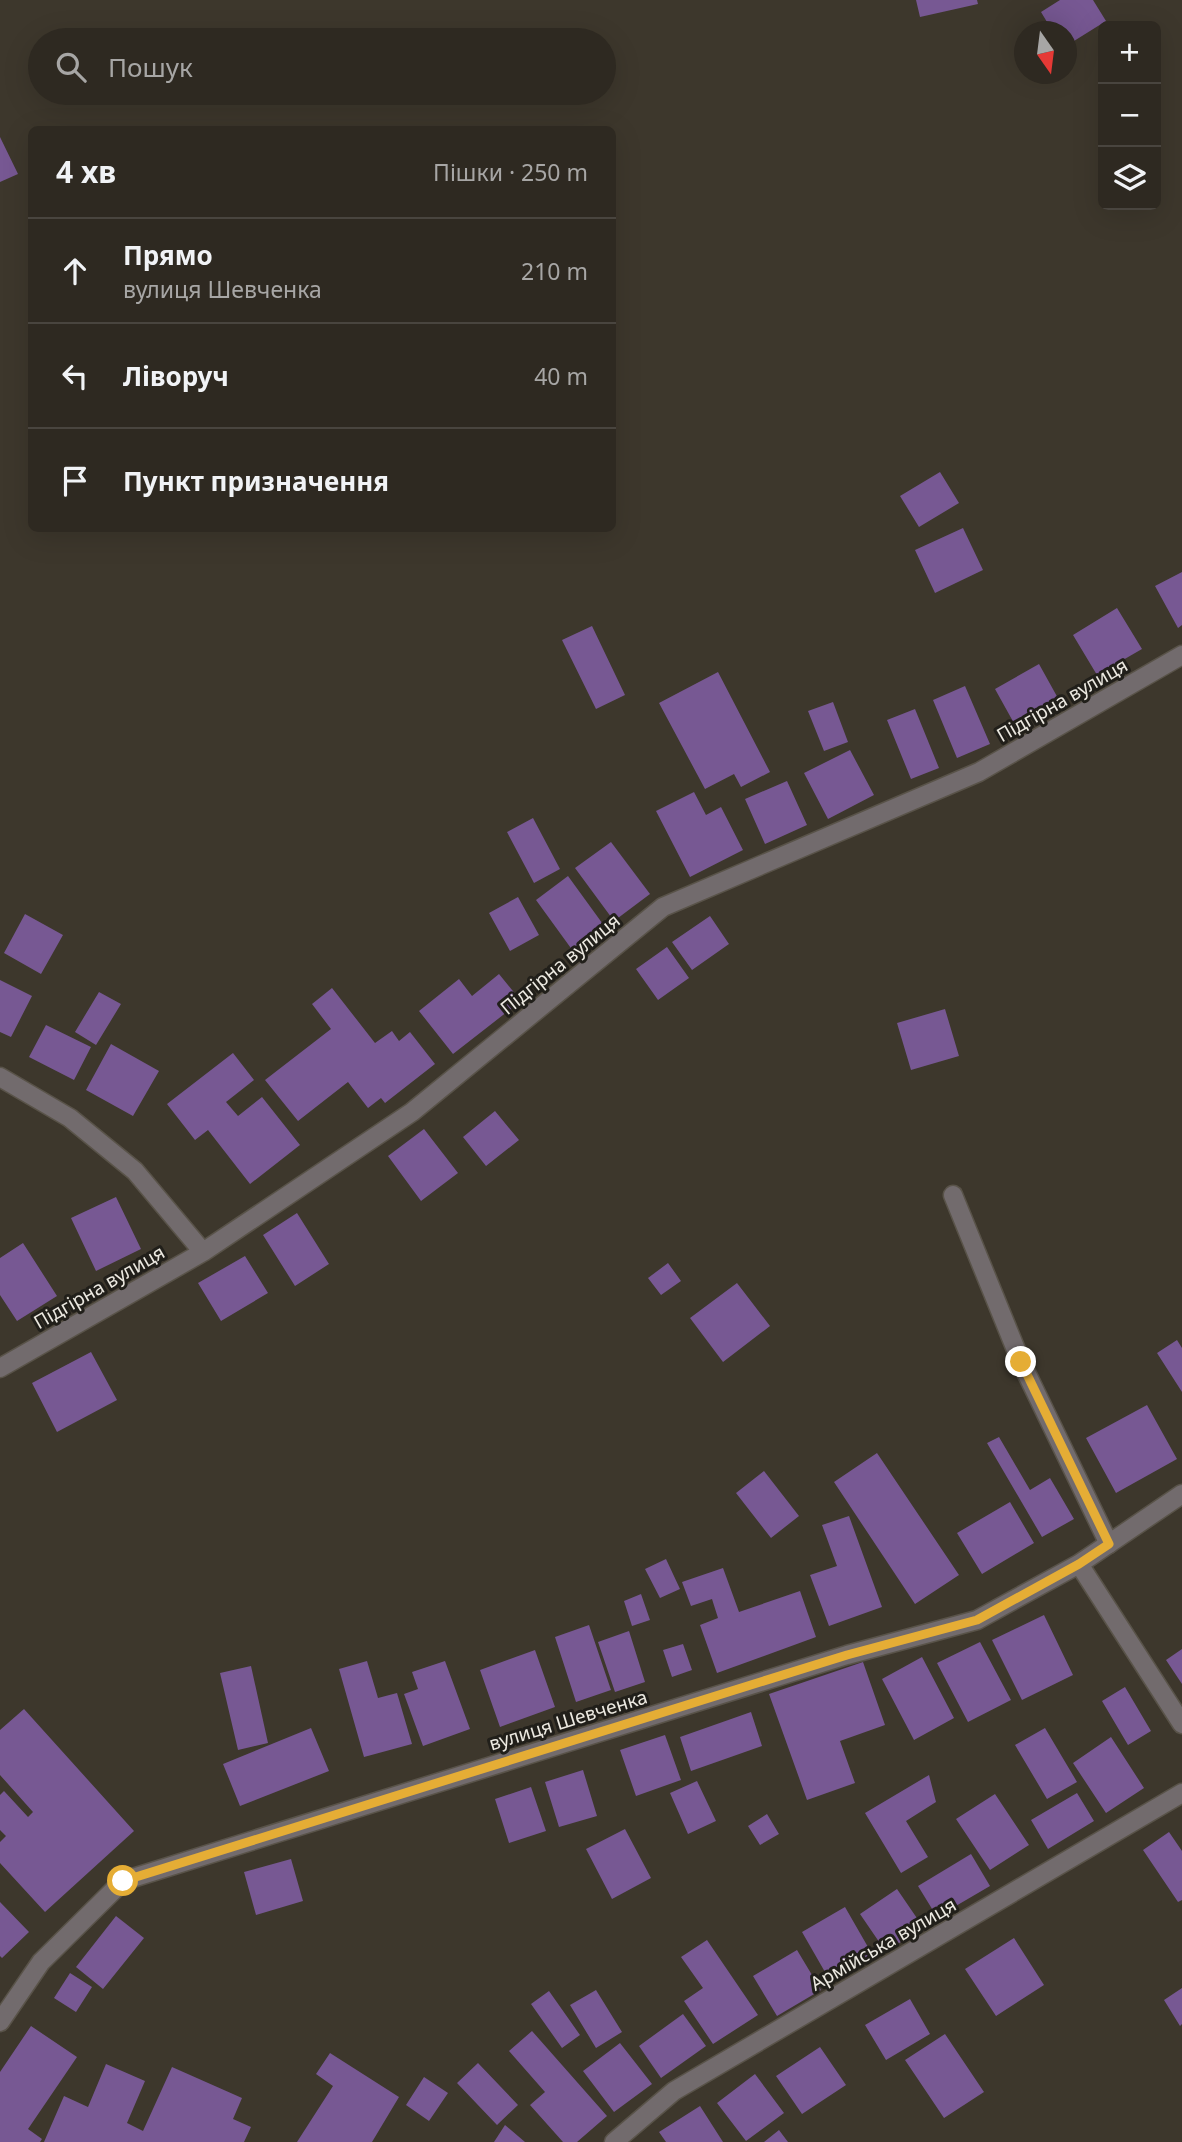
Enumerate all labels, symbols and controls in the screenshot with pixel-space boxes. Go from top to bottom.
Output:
north arrow [1014,21,1077,84]
map controls [1098,21,1161,210]
button: + [1098,21,1161,84]
search box [28,28,616,105]
icon: search [52,48,90,86]
text: Пошук [108,49,193,85]
button: − [1098,84,1161,147]
button: layers [1098,147,1161,210]
text: 4 хв [56,151,116,192]
text: Пішки · 250 m [433,156,588,188]
text: Прямо [123,237,213,273]
icon: ahead [56,252,94,290]
text: 210 m [521,255,588,287]
text: вулиця Шевченка [123,273,322,305]
icon: left [56,357,94,395]
text: Ліворуч [123,358,229,394]
text: 40 m [534,360,588,392]
icon: arrive [56,462,94,500]
text: Пункт призначення [123,463,389,499]
street label: Підгірна вулиця [992,652,1132,748]
street label: Підгірна вулиця [495,908,625,1020]
street label: Підгірна вулиця [29,1239,169,1335]
route end [1005,1346,1036,1377]
street label: вулиця Шевченка [486,1684,650,1756]
route start [107,1865,138,1896]
street label: Армійська вулиця [805,1892,961,1996]

